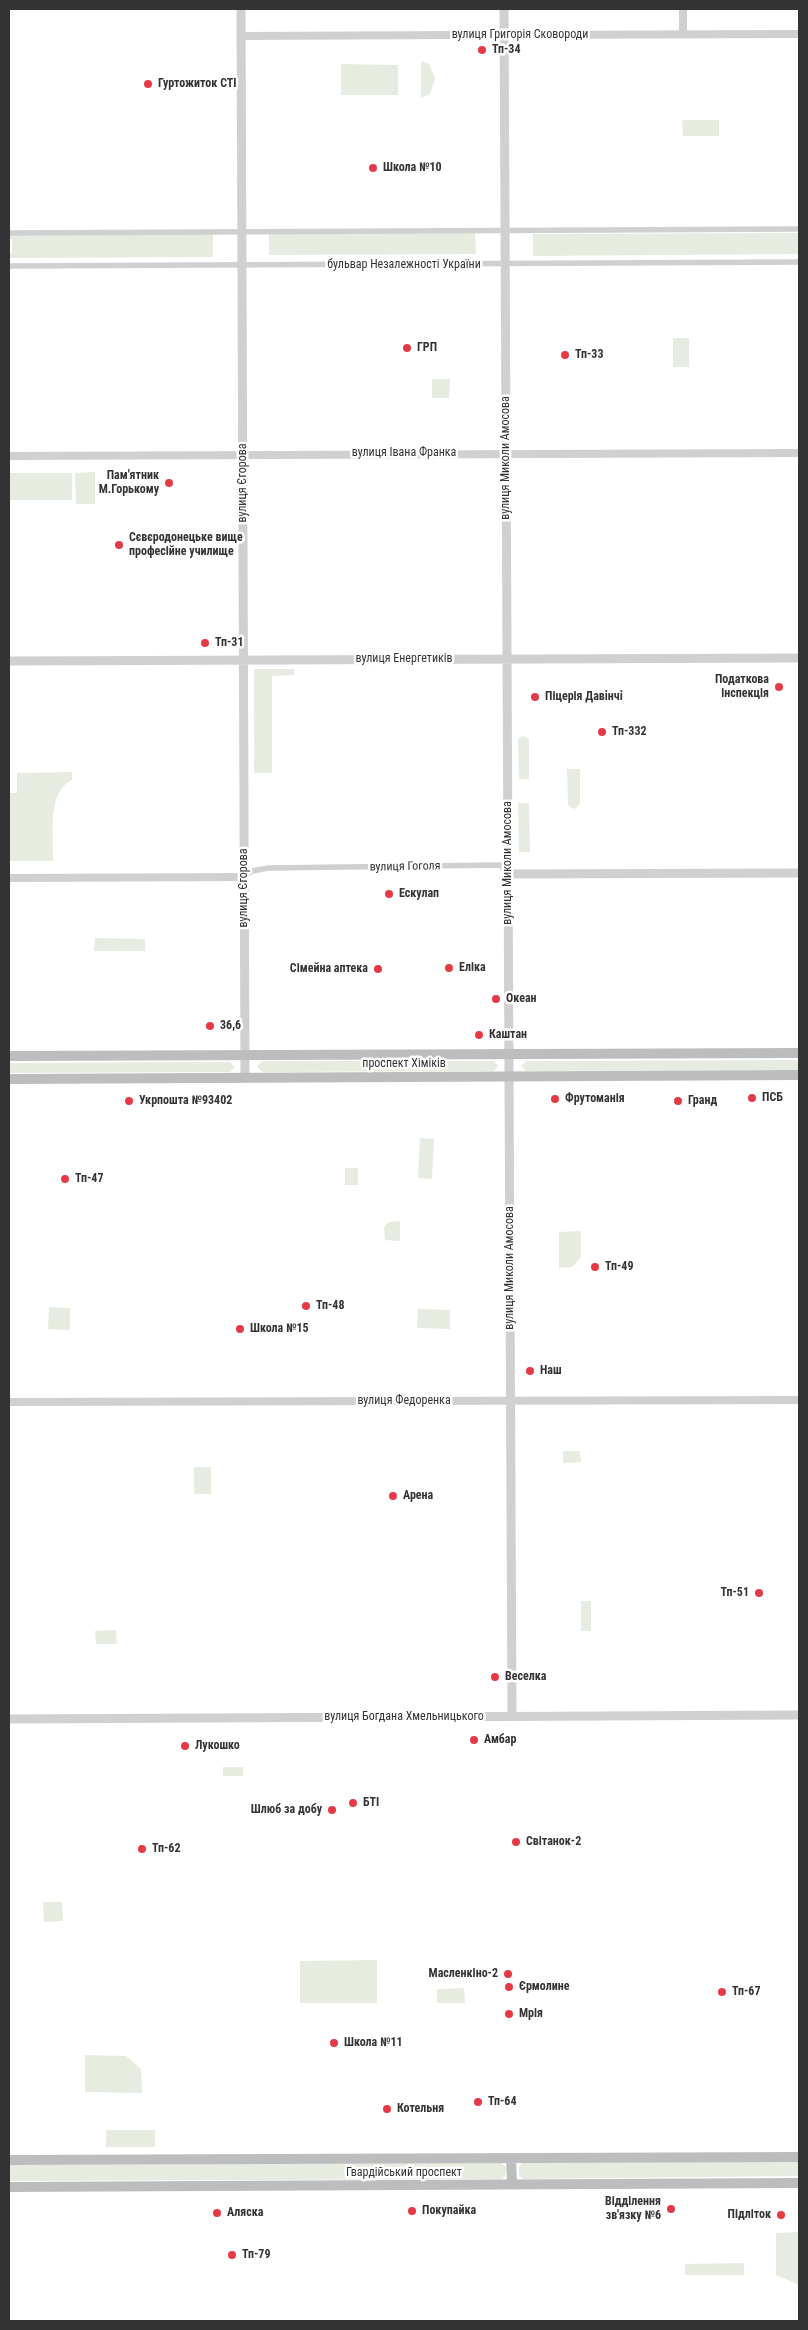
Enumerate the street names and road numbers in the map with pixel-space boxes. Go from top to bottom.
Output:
street label: вулиця Григорія Сковороди [452,28,588,42]
street label: бульвар Незалежності України [327,258,481,272]
street label: вулиця Миколи Амосова [499,396,513,520]
street label: вулиця Єгорова [236,443,250,523]
street label: вулиця Івана Франка [352,446,456,460]
street label: вулиця Енергетиків [355,652,453,666]
street label: вулиця Миколи Амосова [501,801,515,925]
street label: вулиця Єгорова [237,848,251,928]
street label: вулиця Гоголя [369,859,441,875]
street label: проспект Хіміків [362,1057,446,1071]
street label: вулиця Миколи Амосова [503,1206,517,1330]
street label: вулиця Федоренка [357,1394,451,1408]
street label: вулиця Богдана Хмельницького [324,1710,484,1724]
street label: Гвардійський проспект [346,2166,462,2180]

